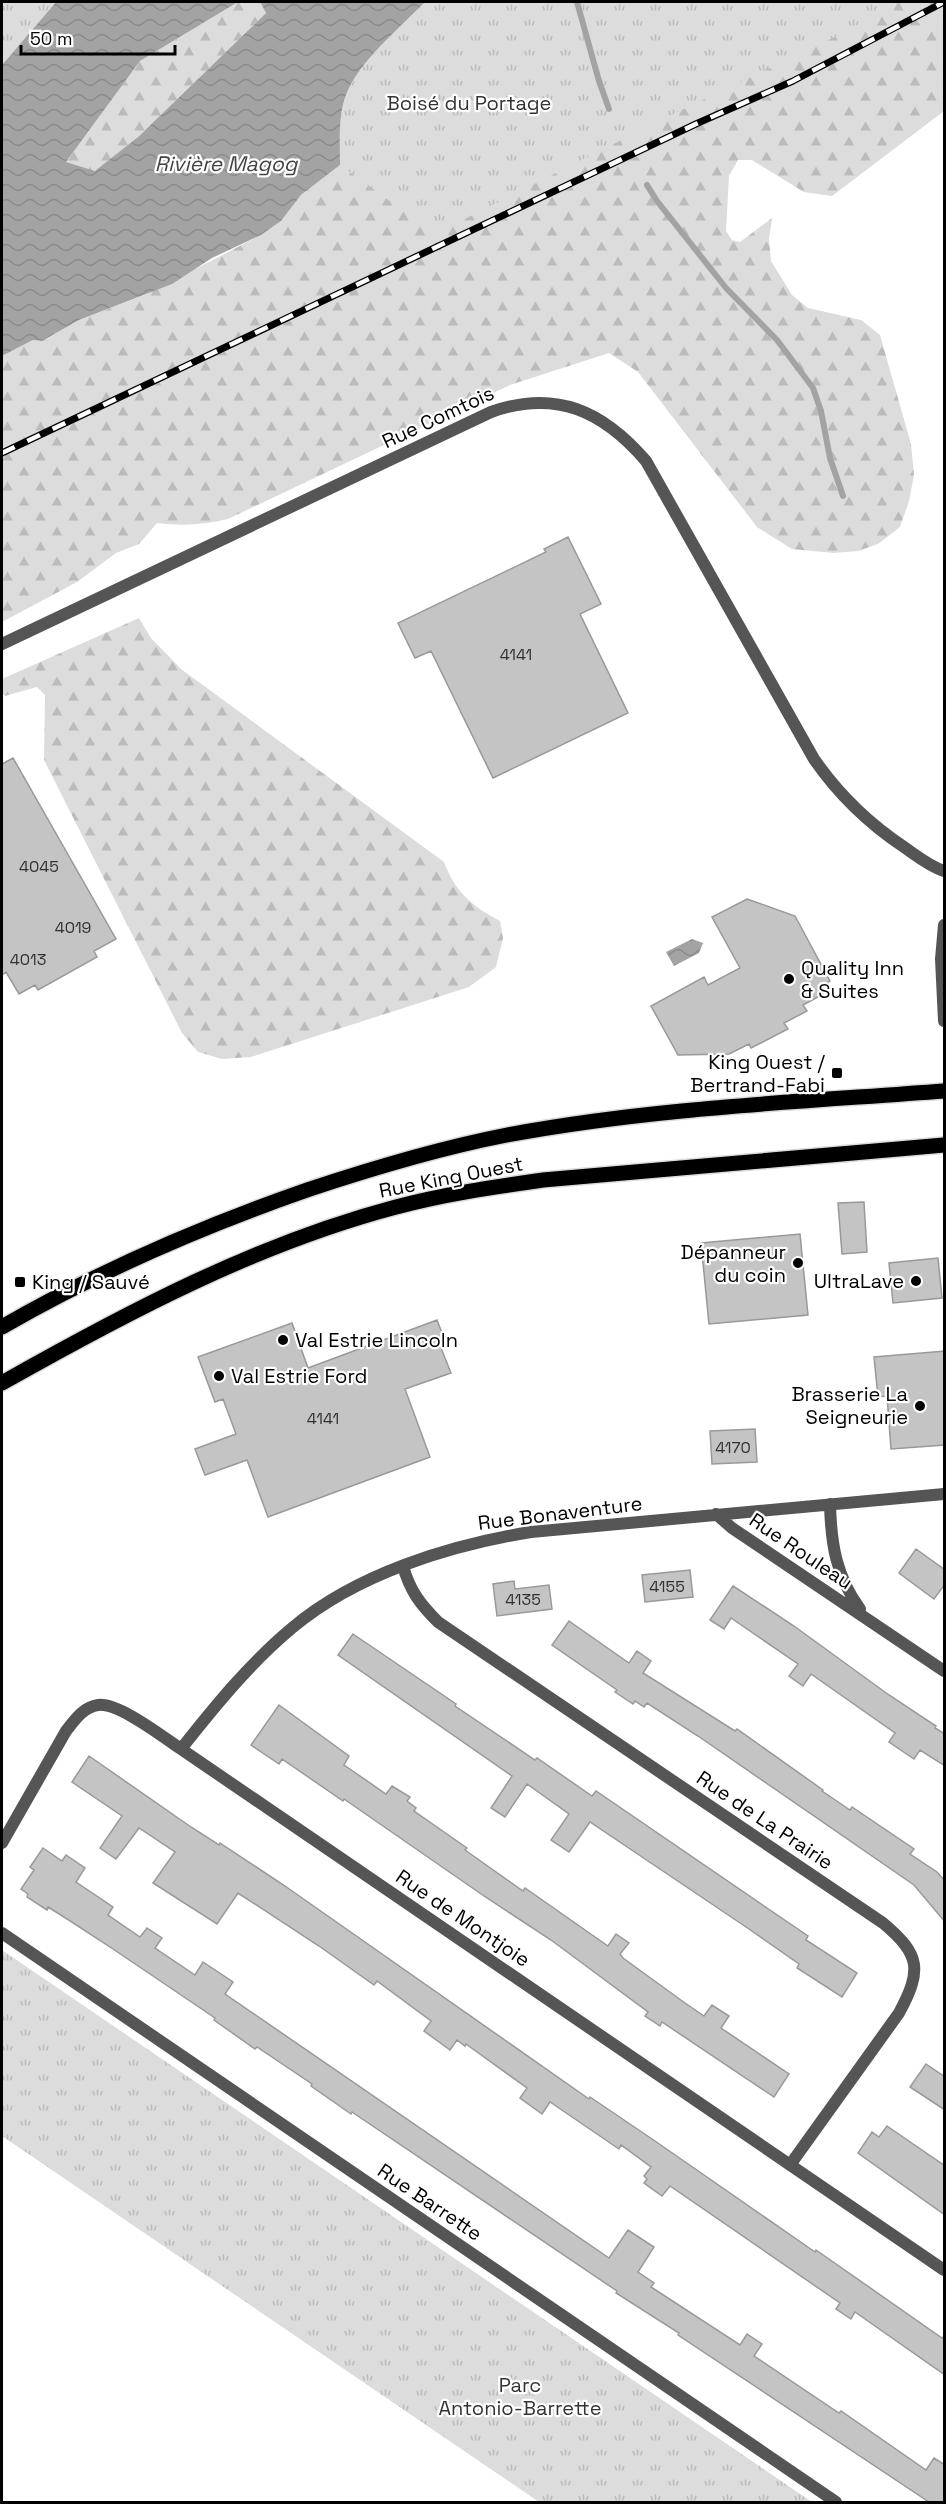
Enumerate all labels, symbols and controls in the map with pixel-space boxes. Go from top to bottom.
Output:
scale bar [21,18,176,56]
text: 50 m [30,27,72,50]
park label: Boisé du Portage [387,90,551,116]
water label: Rivière Magog [155,150,299,177]
street label: Rue Comtois [378,380,498,454]
house number: 4141 [500,644,532,665]
house number: 4045 [19,856,59,877]
house number: 4019 [55,917,91,938]
house number: 4013 [10,949,46,970]
place label: Quality Inn & Suites [801,955,904,1004]
marker: Quality Inn & Suites [782,972,796,986]
place label: King Ouest / Bertrand-Fabi [690,1049,826,1098]
marker: King Ouest / Bertrand-Fabi [830,1066,844,1080]
street label: Rue King Ouest [377,1150,525,1204]
place label: Dépanneur du coin [680,1239,786,1288]
marker: Dépanneur du coin [791,1256,805,1270]
place label: UltraLave [814,1268,904,1294]
place label: King / Sauvé [32,1269,150,1295]
marker: UltraLave [909,1274,923,1288]
marker: King / Sauvé [13,1275,27,1289]
place label: Val Estrie Lincoln [295,1327,458,1353]
marker: Val Estrie Lincoln [276,1333,290,1347]
place label: Val Estrie Ford [231,1363,368,1389]
marker: Val Estrie Ford [212,1369,226,1383]
place label: Brasserie La Seigneurie [791,1381,908,1430]
marker: Brasserie La Seigneurie [913,1399,927,1413]
house number: 4141 [307,1408,339,1429]
house number: 4170 [715,1437,751,1458]
street label: Rue Bonaventure [476,1490,644,1536]
street label: Rue Rouleau [744,1507,858,1595]
house number: 4155 [649,1576,685,1597]
house number: 4135 [505,1589,541,1610]
street label: Rue de La Prairie [692,1765,838,1875]
street label: Rue de Montjoie [391,1863,535,1973]
street label: Rue Barrette [373,2158,487,2246]
park label: Parc Antonio-Barrette [438,2372,602,2421]

